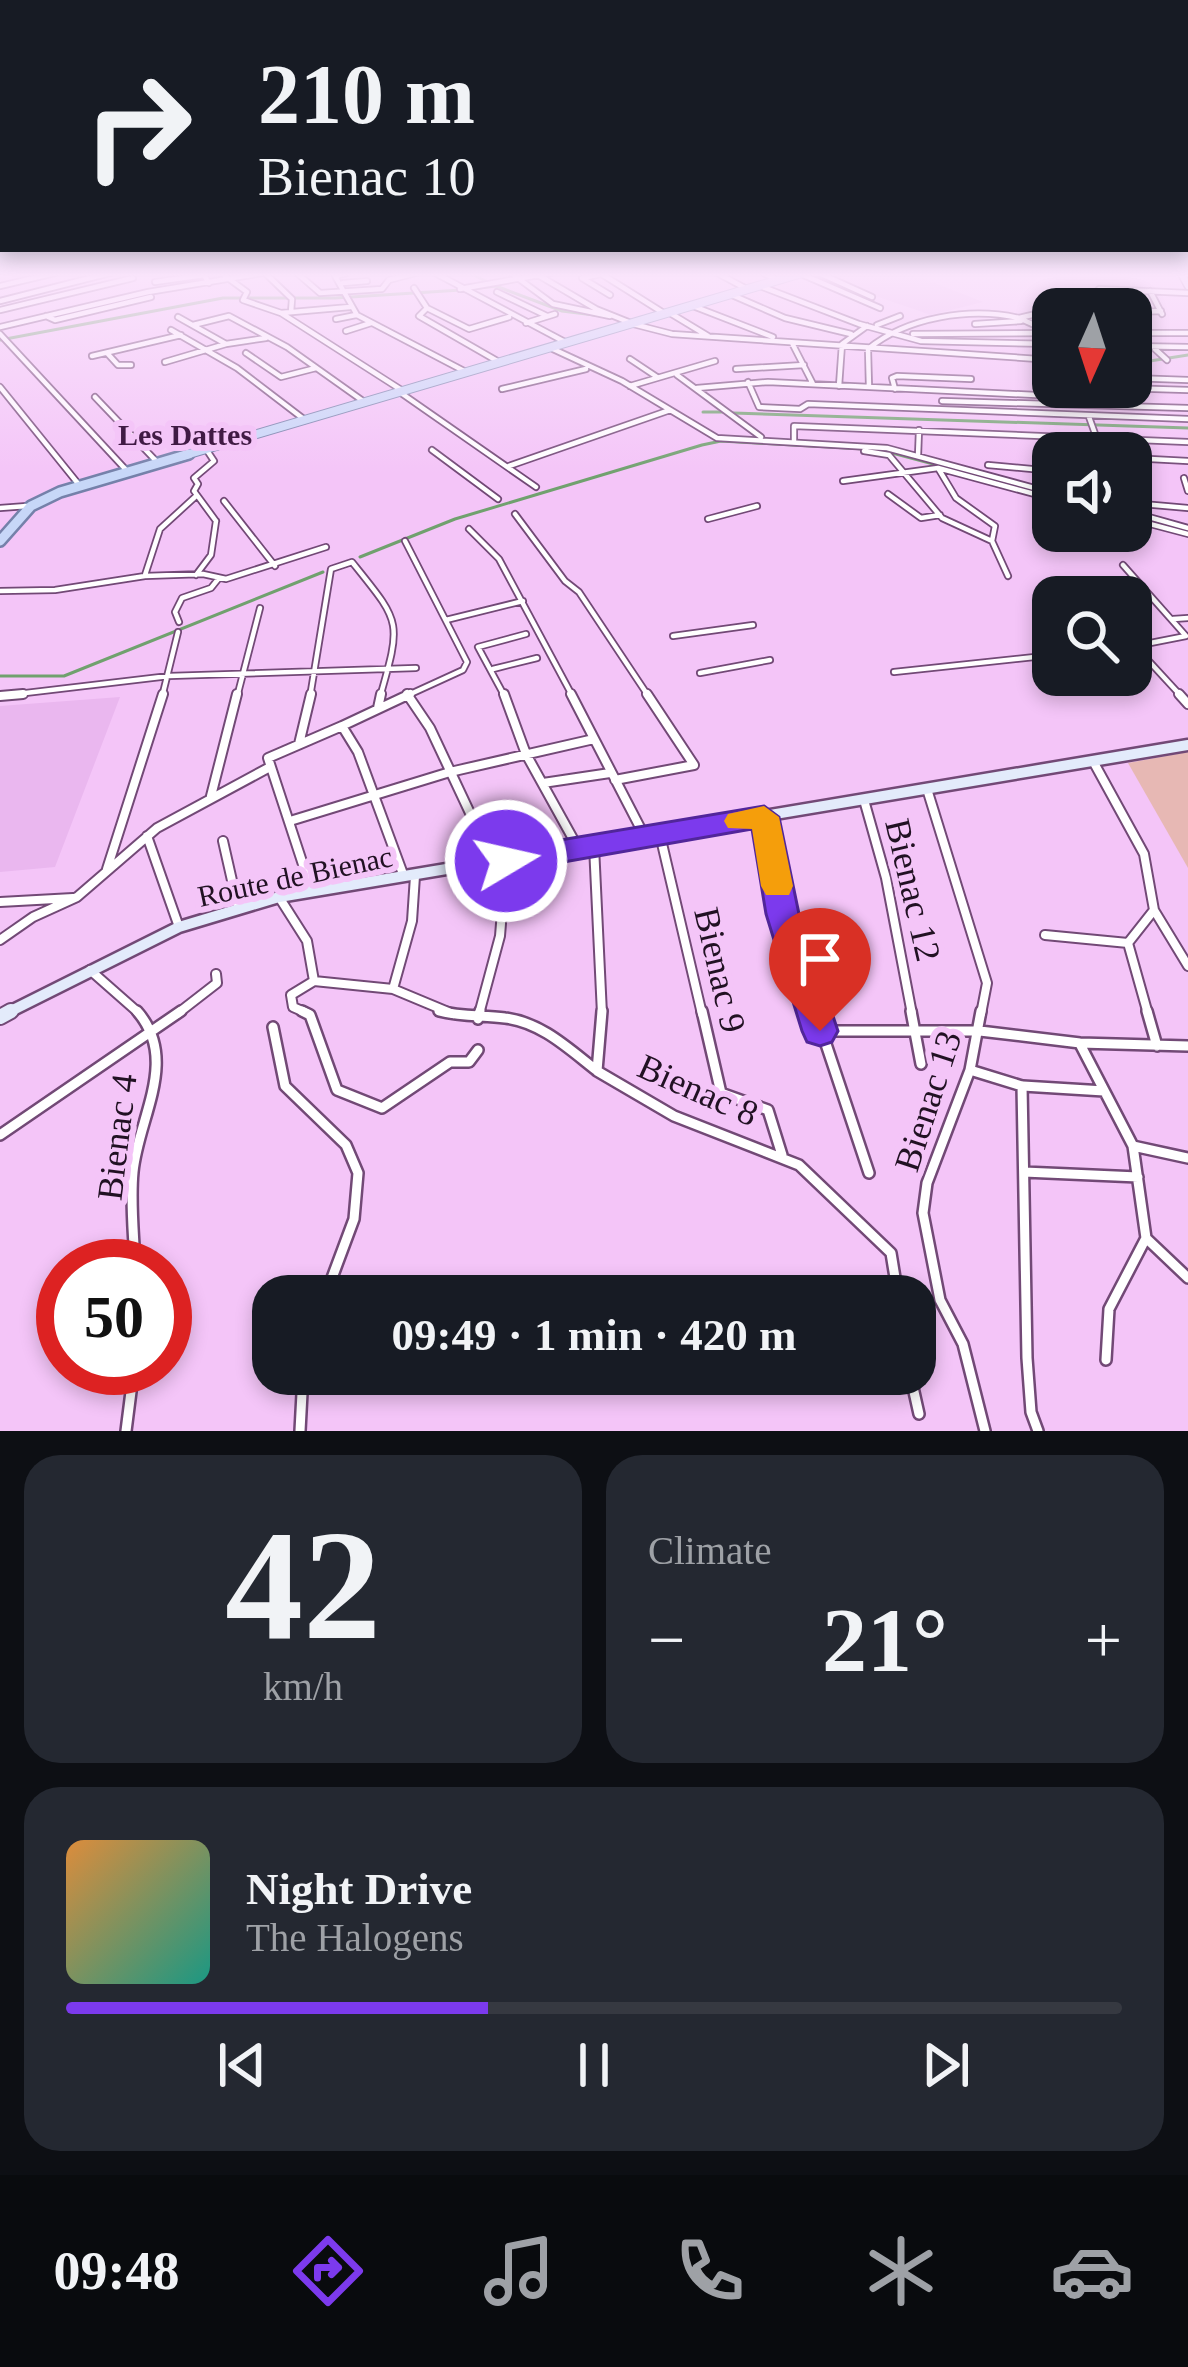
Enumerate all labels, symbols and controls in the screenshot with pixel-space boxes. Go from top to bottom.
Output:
icon: right [60,48,216,204]
text: 210 m [258,48,475,141]
text: Bienac 10 [258,147,475,207]
north arrow [1032,288,1152,408]
map controls [1032,288,1152,696]
district label: Les Dattes [118,418,252,451]
button: sound [1032,432,1152,552]
button: search [1032,576,1152,696]
position arrow [443,798,569,924]
street label: Bienac 12 [877,815,949,965]
street label: Route de Bienac [195,839,395,913]
street label: Bienac 9 [686,904,754,1036]
pin [769,908,871,1031]
icon: arrive [787,926,853,992]
street label: Bienac 13 [887,1026,969,1176]
street label: Bienac 8 [632,1046,764,1134]
street label: Bienac 4 [89,1072,145,1202]
speed limit sign: 50 [36,1239,192,1395]
text: 09:49 · 1 min · 420 m [392,1310,797,1360]
text: 42 [225,1499,381,1672]
text: Climate [648,1529,771,1572]
text: 21° [822,1591,948,1690]
text: − [648,1603,685,1676]
text: + [1085,1603,1122,1676]
text: km/h [263,1665,343,1708]
text: Night Drive [246,1864,472,1914]
text: The Halogens [246,1916,464,1959]
icon: previous [209,2032,275,2098]
icon: pause [561,2032,627,2098]
icon: next [913,2032,979,2098]
icon: directions [286,2229,370,2313]
icon: music [477,2229,561,2313]
icon: phone [668,2229,752,2313]
icon: climate [859,2229,943,2313]
icon: car [1050,2229,1134,2313]
text: 09:48 [54,2241,179,2301]

